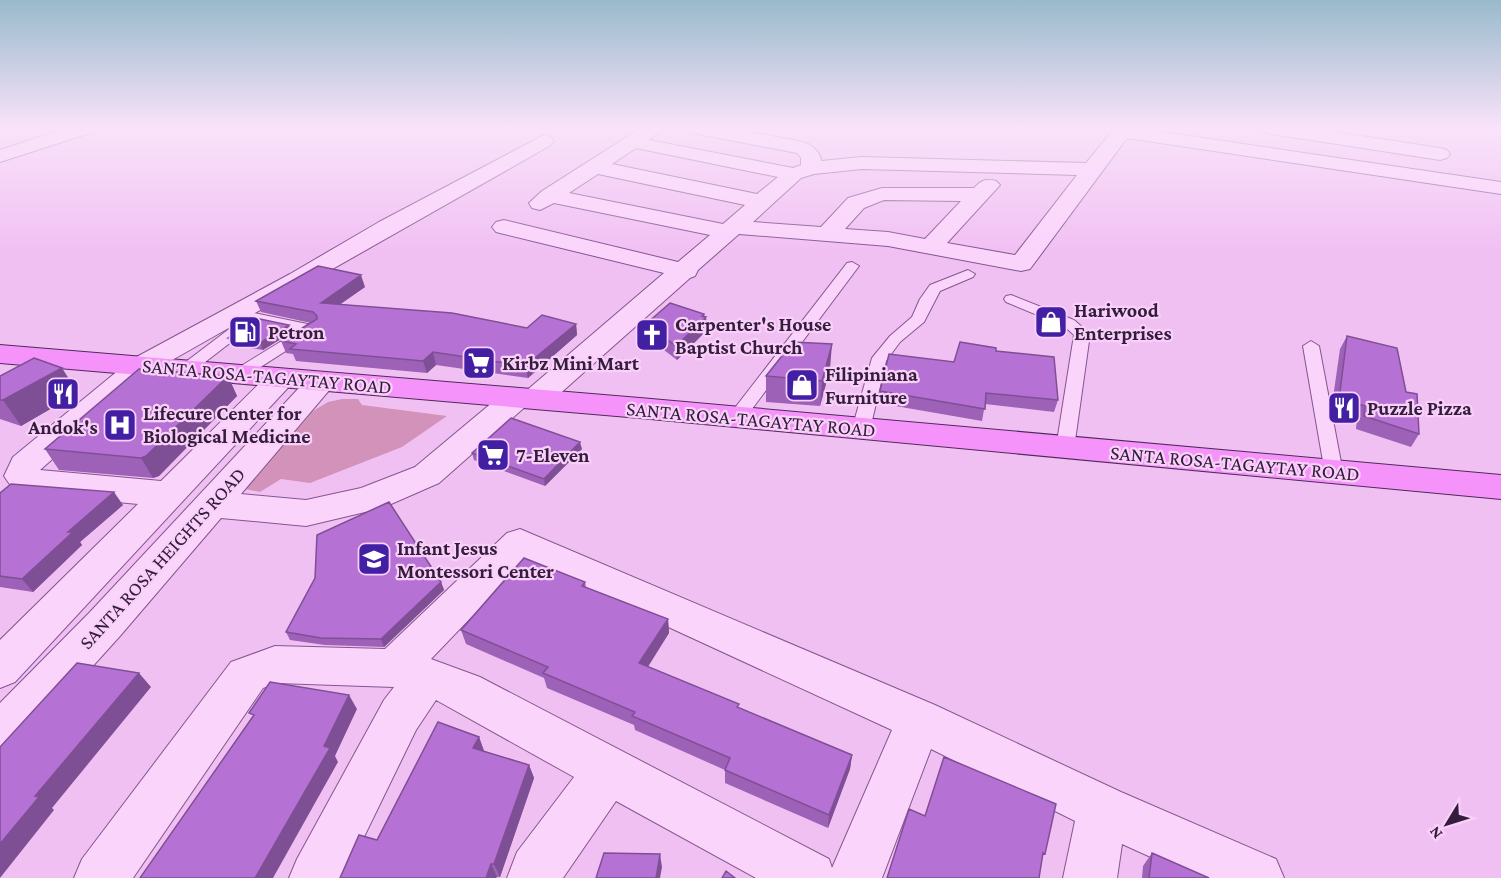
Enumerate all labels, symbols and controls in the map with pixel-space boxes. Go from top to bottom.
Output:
place label: Hariwood Enterprises [1074,299,1172,344]
shop icon: Hariwood Enterprises [1033,304,1069,340]
place label: Carpenter's House Baptist Church [675,313,831,358]
fuel station icon: Petron [227,314,263,350]
church icon: Carpenter's House Baptist Church [634,317,670,353]
place label: Petron [268,321,325,343]
supermarket icon: Kirbz Mini Mart [461,345,497,381]
place label: Kirbz Mini Mart [502,352,640,374]
street label: SANTA ROSA-TAGAYTAY ROAD [141,354,393,398]
place label: Filipiniana Furniture [825,363,918,408]
shop icon: Filipiniana Furniture [784,367,820,403]
restaurant icon: Andok's [45,376,81,412]
restaurant icon: Puzzle Pizza [1326,390,1362,426]
street label: SANTA ROSA-TAGAYTAY ROAD [625,397,877,441]
place label: Puzzle Pizza [1367,397,1472,419]
place label: Lifecure Center for Biological Medicine [143,402,310,447]
hospital icon: Lifecure Center for Biological Medicine [102,407,138,443]
place label: Andok's [27,416,98,438]
supermarket icon: 7-Eleven [475,437,511,473]
street label: SANTA ROSA-TAGAYTAY ROAD [1109,441,1361,485]
place label: 7-Eleven [516,444,590,466]
street label: SANTA ROSA HEIGHTS ROAD [75,463,249,653]
place label: Infant Jesus Montessori Center [397,537,554,582]
school or university icon: Infant Jesus Montessori Center [356,541,392,577]
north arrow [1417,794,1477,854]
text: N [1425,823,1446,842]

